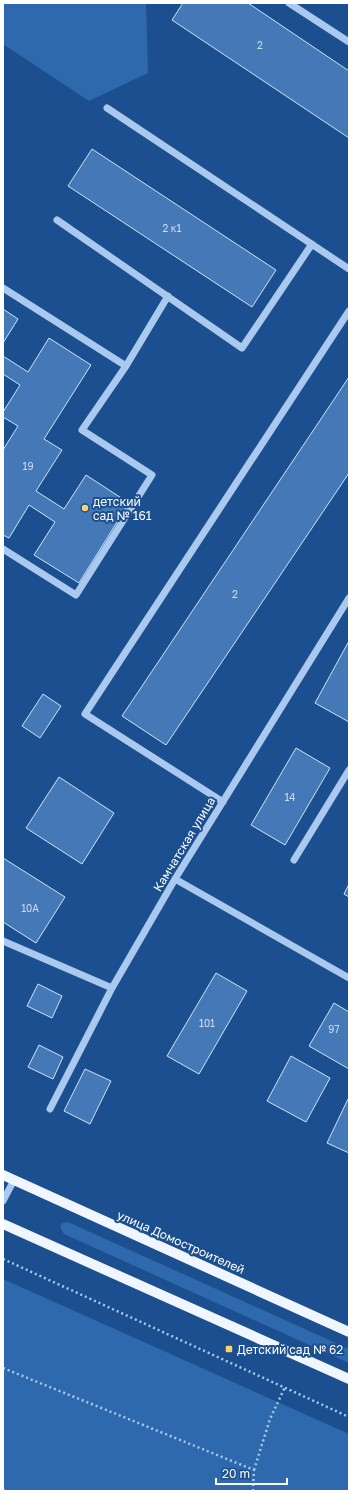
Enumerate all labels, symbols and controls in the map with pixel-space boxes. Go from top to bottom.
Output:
house number: 2 [257,39,263,51]
house number: 2 к1 [163,222,182,234]
house number: 19 [23,460,33,472]
place label: детский сад № 161 [93,494,152,523]
marker: детский сад № 161 [80,503,90,513]
house number: 2 [232,588,238,600]
house number: 14 [285,791,295,803]
street label: Камчатская улица [150,794,218,894]
house number: 10А [21,902,39,914]
house number: 101 [199,1017,215,1029]
house number: 97 [328,1023,340,1035]
street label: улица Домостроителей [115,1207,247,1277]
place label: Детский сад № 62 [237,1342,343,1357]
marker: Детский сад № 62 [224,1344,234,1354]
scale bar [216,1460,287,1486]
text: 20 m [222,1466,250,1481]

